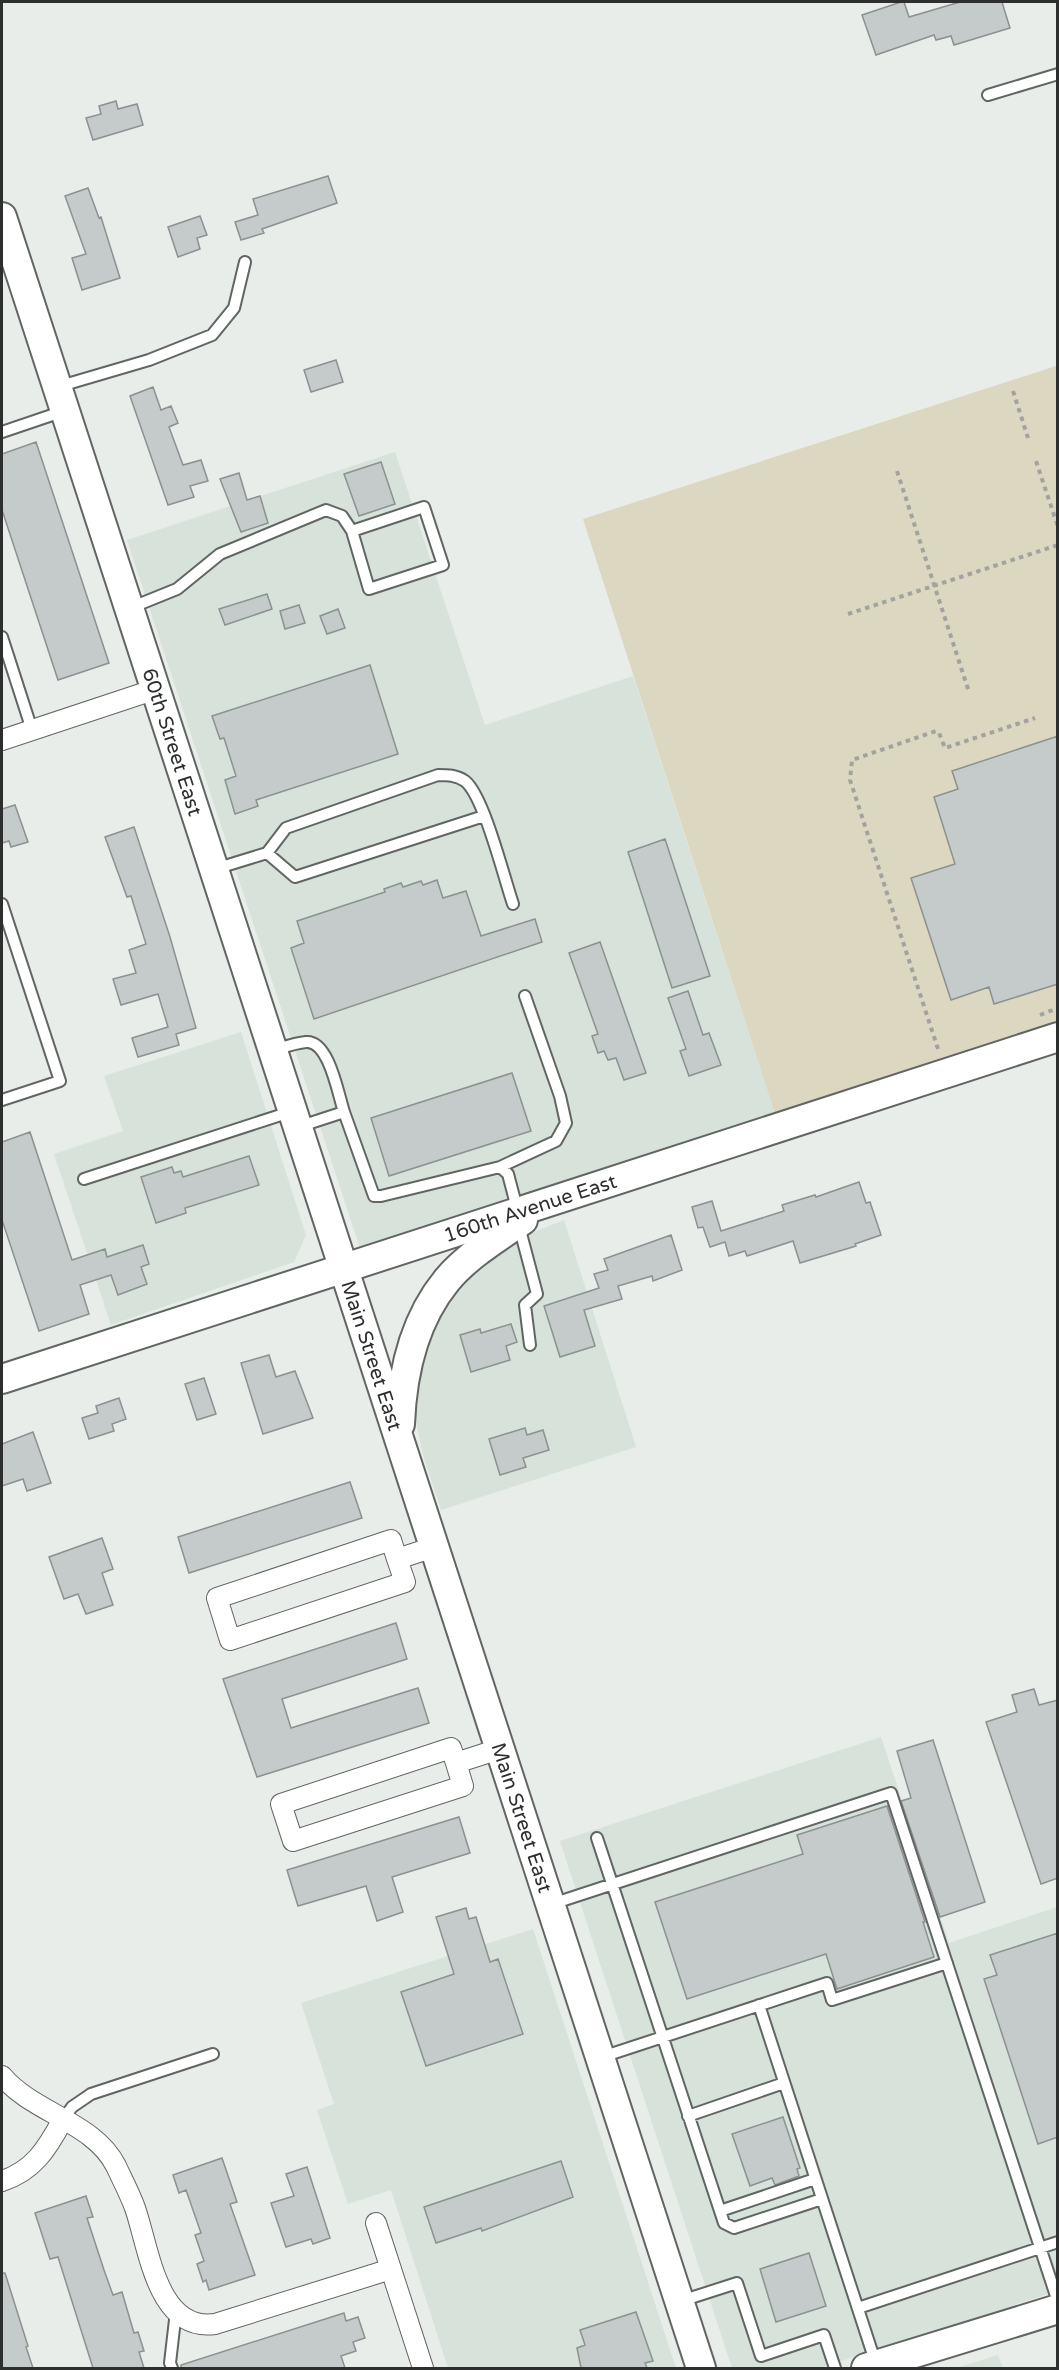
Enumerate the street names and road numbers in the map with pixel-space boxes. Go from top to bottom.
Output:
street label: 60th Street East [136,666,207,819]
street label: 160th Avenue East [441,1170,620,1248]
street label: Main Street East [335,1278,407,1434]
street label: Main Street East [486,1740,557,1896]

